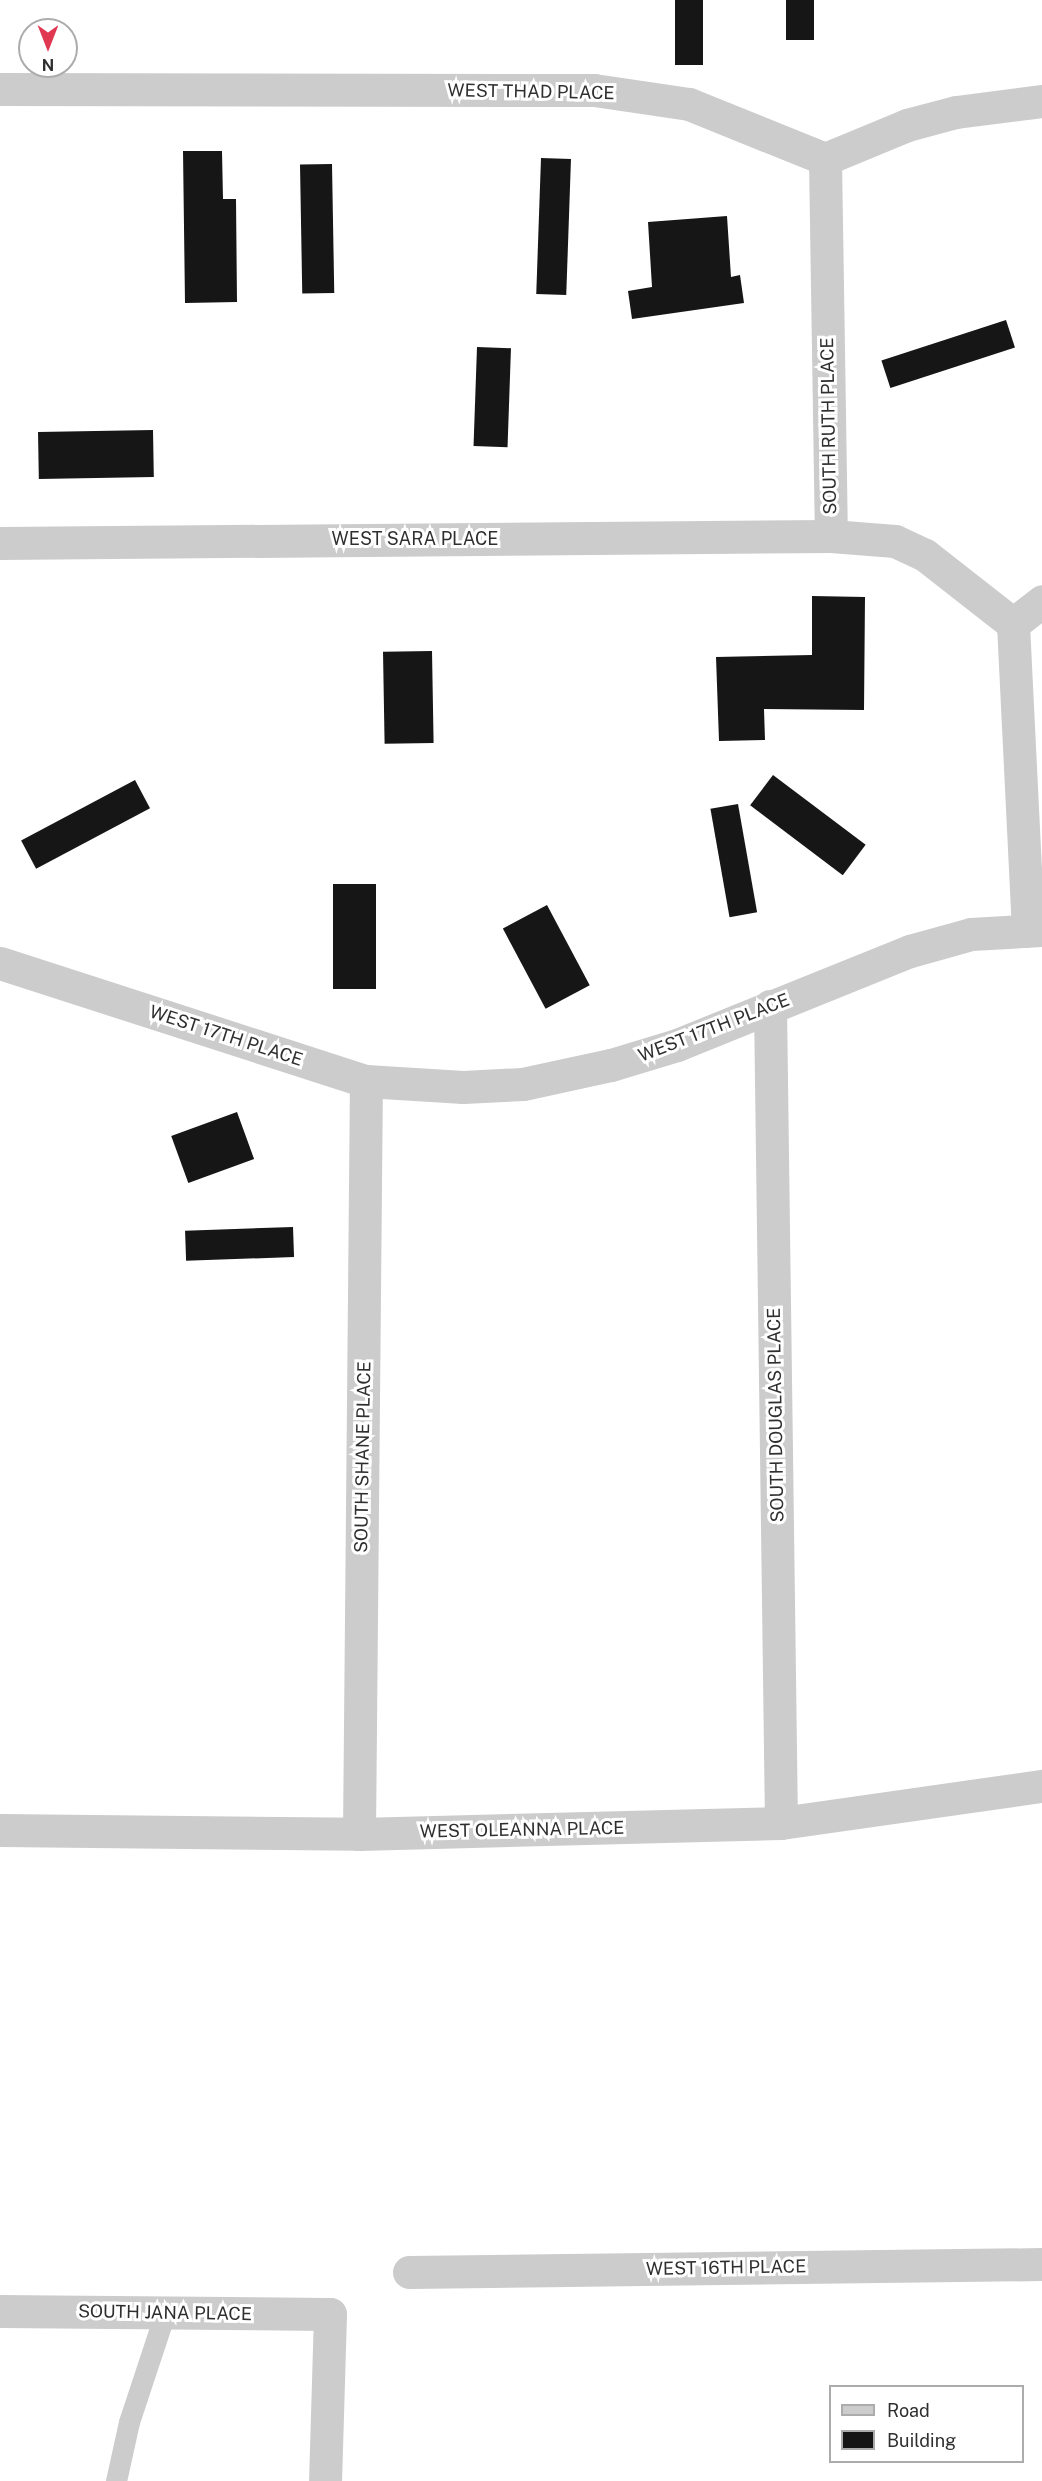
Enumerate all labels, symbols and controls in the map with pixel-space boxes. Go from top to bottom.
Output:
north arrow [18,18,78,78]
text: N [42,55,54,74]
street label: WEST THAD PLACE [447,80,615,104]
street label: SOUTH RUTH PLACE [817,337,841,515]
street label: WEST SARA PLACE [332,528,498,550]
street label: WEST 17TH PLACE [635,989,793,1067]
street label: WEST 17TH PLACE [147,1001,305,1071]
street label: SOUTH DOUGLAS PLACE [763,1307,789,1523]
street label: SOUTH SHANE PLACE [351,1361,375,1553]
street label: WEST OLEANNA PLACE [419,1817,625,1843]
street label: WEST 16TH PLACE [646,2256,806,2280]
street label: SOUTH JANA PLACE [78,2301,252,2325]
legend [829,2385,1024,2463]
text: Road [887,2400,930,2421]
text: Building [887,2430,956,2451]

